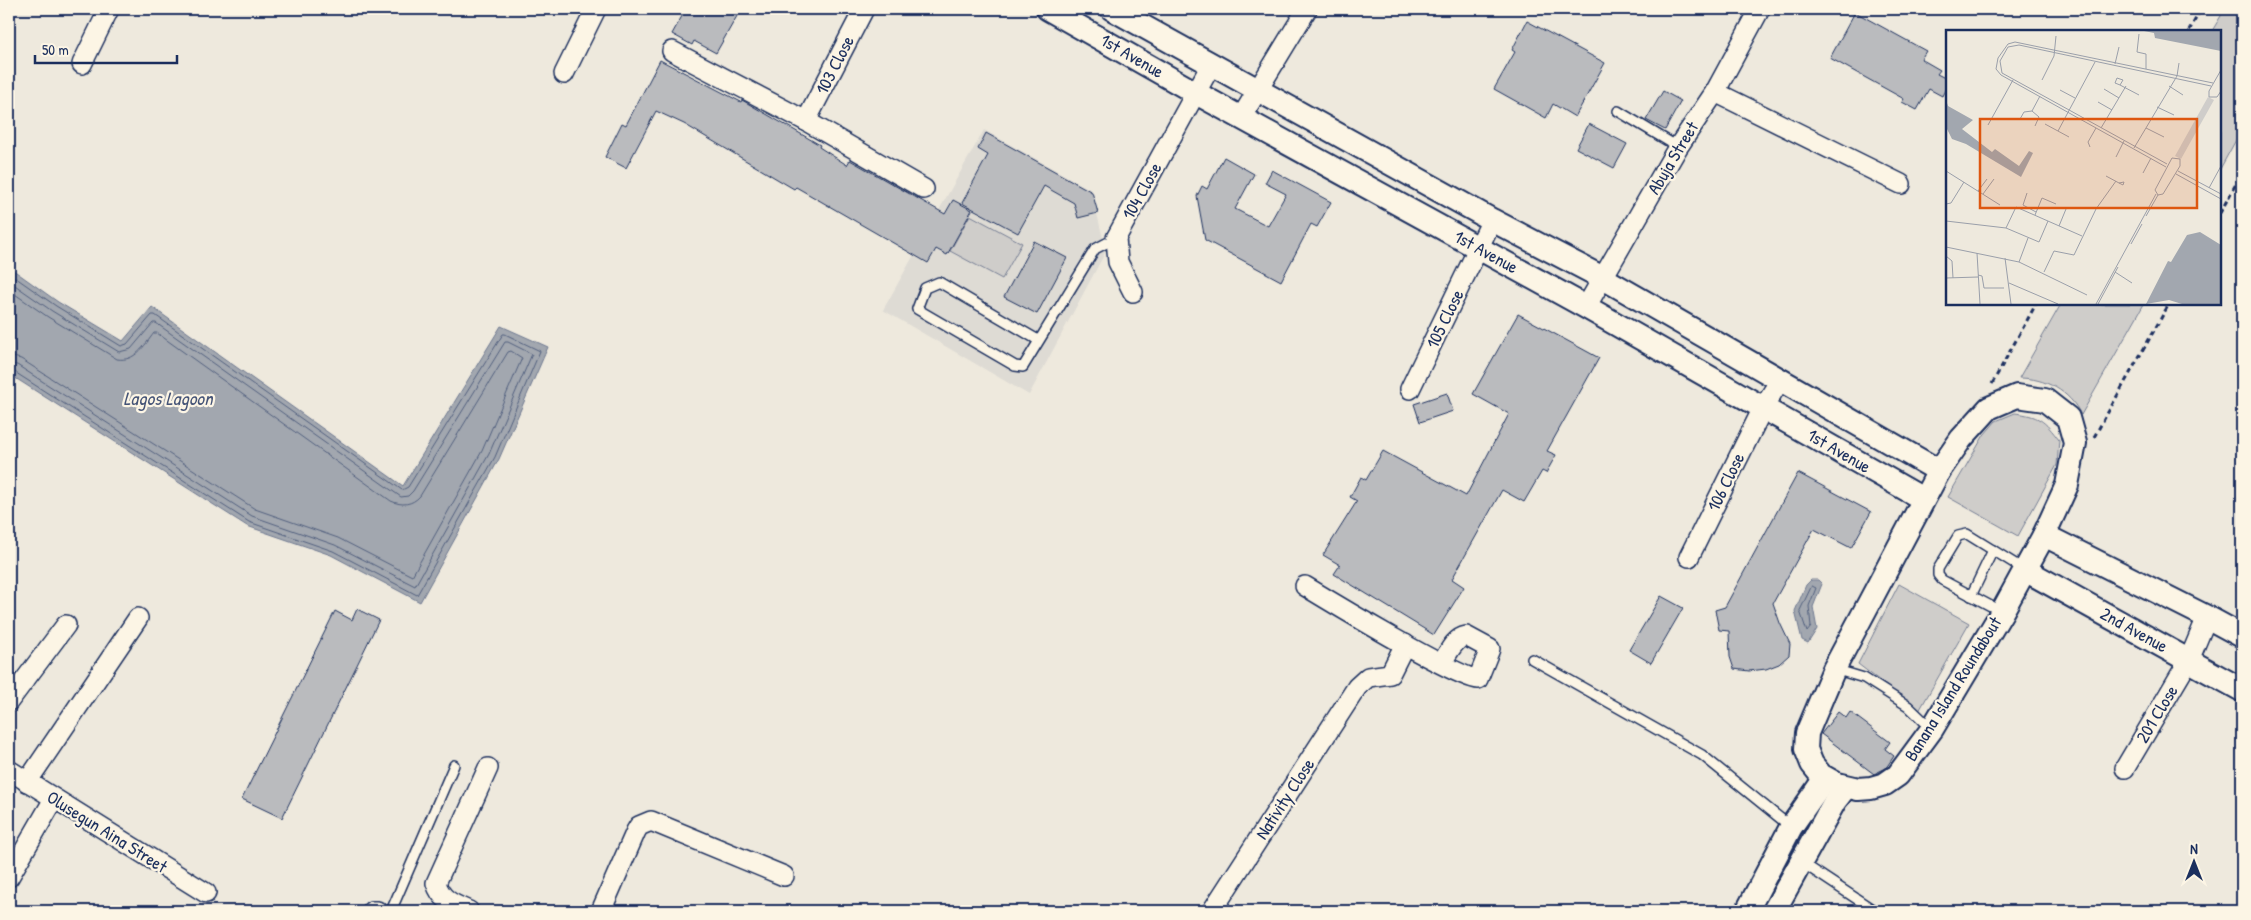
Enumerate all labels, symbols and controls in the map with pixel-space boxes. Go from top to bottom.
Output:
street label: 1st Avenue [1096,27,1169,84]
inset map [1946,30,2221,305]
street label: 103 Close [809,31,860,98]
scale bar [35,32,178,64]
text: 50 m [42,39,69,60]
street label: Abuja Street [1641,116,1704,199]
street label: 104 Close [1116,158,1167,224]
street label: 1st Avenue [1450,224,1523,279]
street label: 105 Close [1420,285,1469,352]
water label: Lagos Lagoon [123,385,214,411]
street label: 1st Avenue [1803,422,1876,479]
street label: 106 Close [1701,448,1750,515]
street label: 2nd Avenue [2096,601,2172,658]
street label: Banana Island Roundabout [1898,611,2008,766]
street label: 201 Close [2130,680,2184,747]
street label: Nativity Close [1249,753,1320,844]
street label: Olusegun Aina Street [42,785,173,879]
north arrow [2168,838,2218,888]
text: N [2190,839,2198,858]

